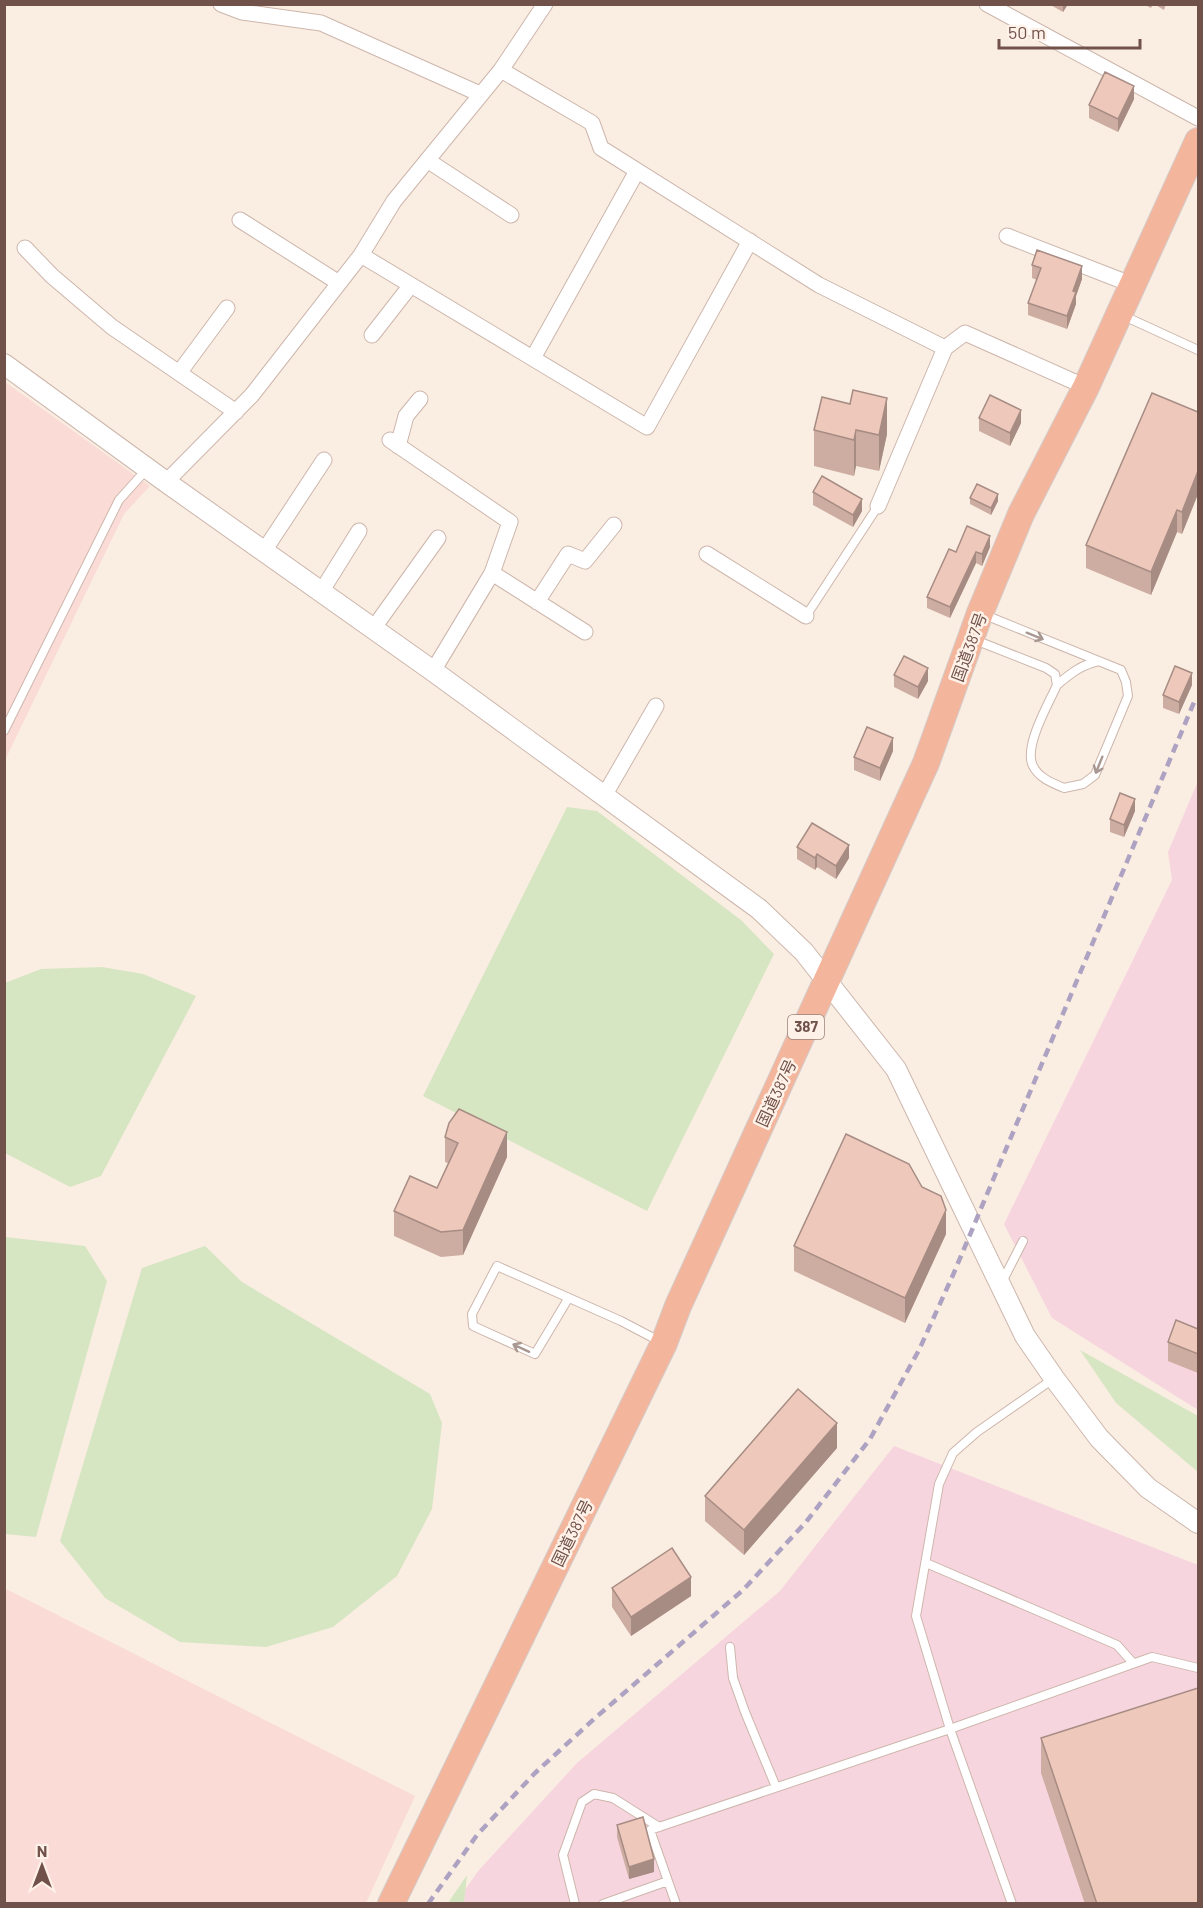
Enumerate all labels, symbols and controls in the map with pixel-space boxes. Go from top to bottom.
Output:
scale bar [999,12,1140,50]
text: 50 m [1008,21,1046,43]
street label: 国道387号 [947,610,990,684]
one-way arrow [1025,631,1043,642]
one-way arrow [1093,755,1104,774]
road number: 387 [788,1015,824,1039]
street label: 国道387号 [752,1056,799,1130]
one-way arrow [513,1342,531,1353]
street label: 国道387号 [547,1496,596,1569]
north arrow [12,1836,72,1896]
text: N [37,1841,47,1860]

